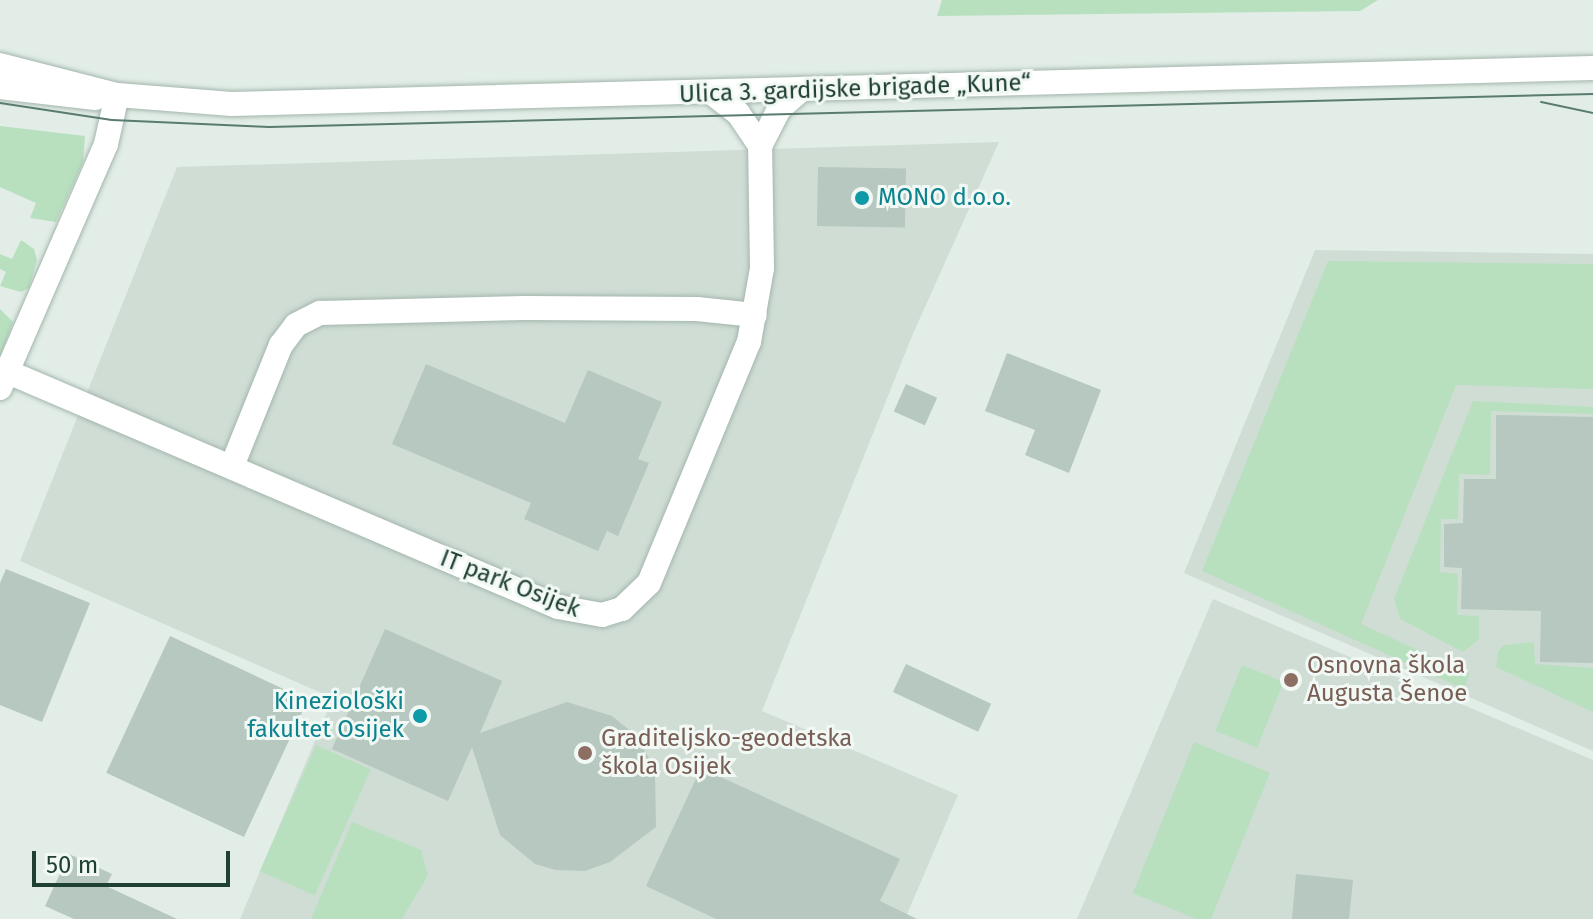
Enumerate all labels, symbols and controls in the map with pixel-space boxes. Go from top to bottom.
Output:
street label: Ulica 3. gardijske brigade „Kune“ [679,68,1031,110]
place label: MONO d.o.o. [878,184,1011,212]
marker: MONO d.o.o. [853,189,871,207]
street label: IT park Osijek [436,544,584,624]
place label: Osnovna škola Augusta Šenoe [1307,652,1467,708]
marker: Osnovna škola Augusta Šenoe [1282,671,1300,689]
place label: Kineziološki fakultet Osijek [247,688,404,744]
marker: Kineziološki fakultet Osijek [411,707,429,725]
place label: Graditeljsko-geodetska škola Osijek [601,725,852,781]
marker: Graditeljsko-geodetska škola Osijek [576,744,594,762]
scale bar [36,835,234,885]
text: 50 m [46,851,98,879]

